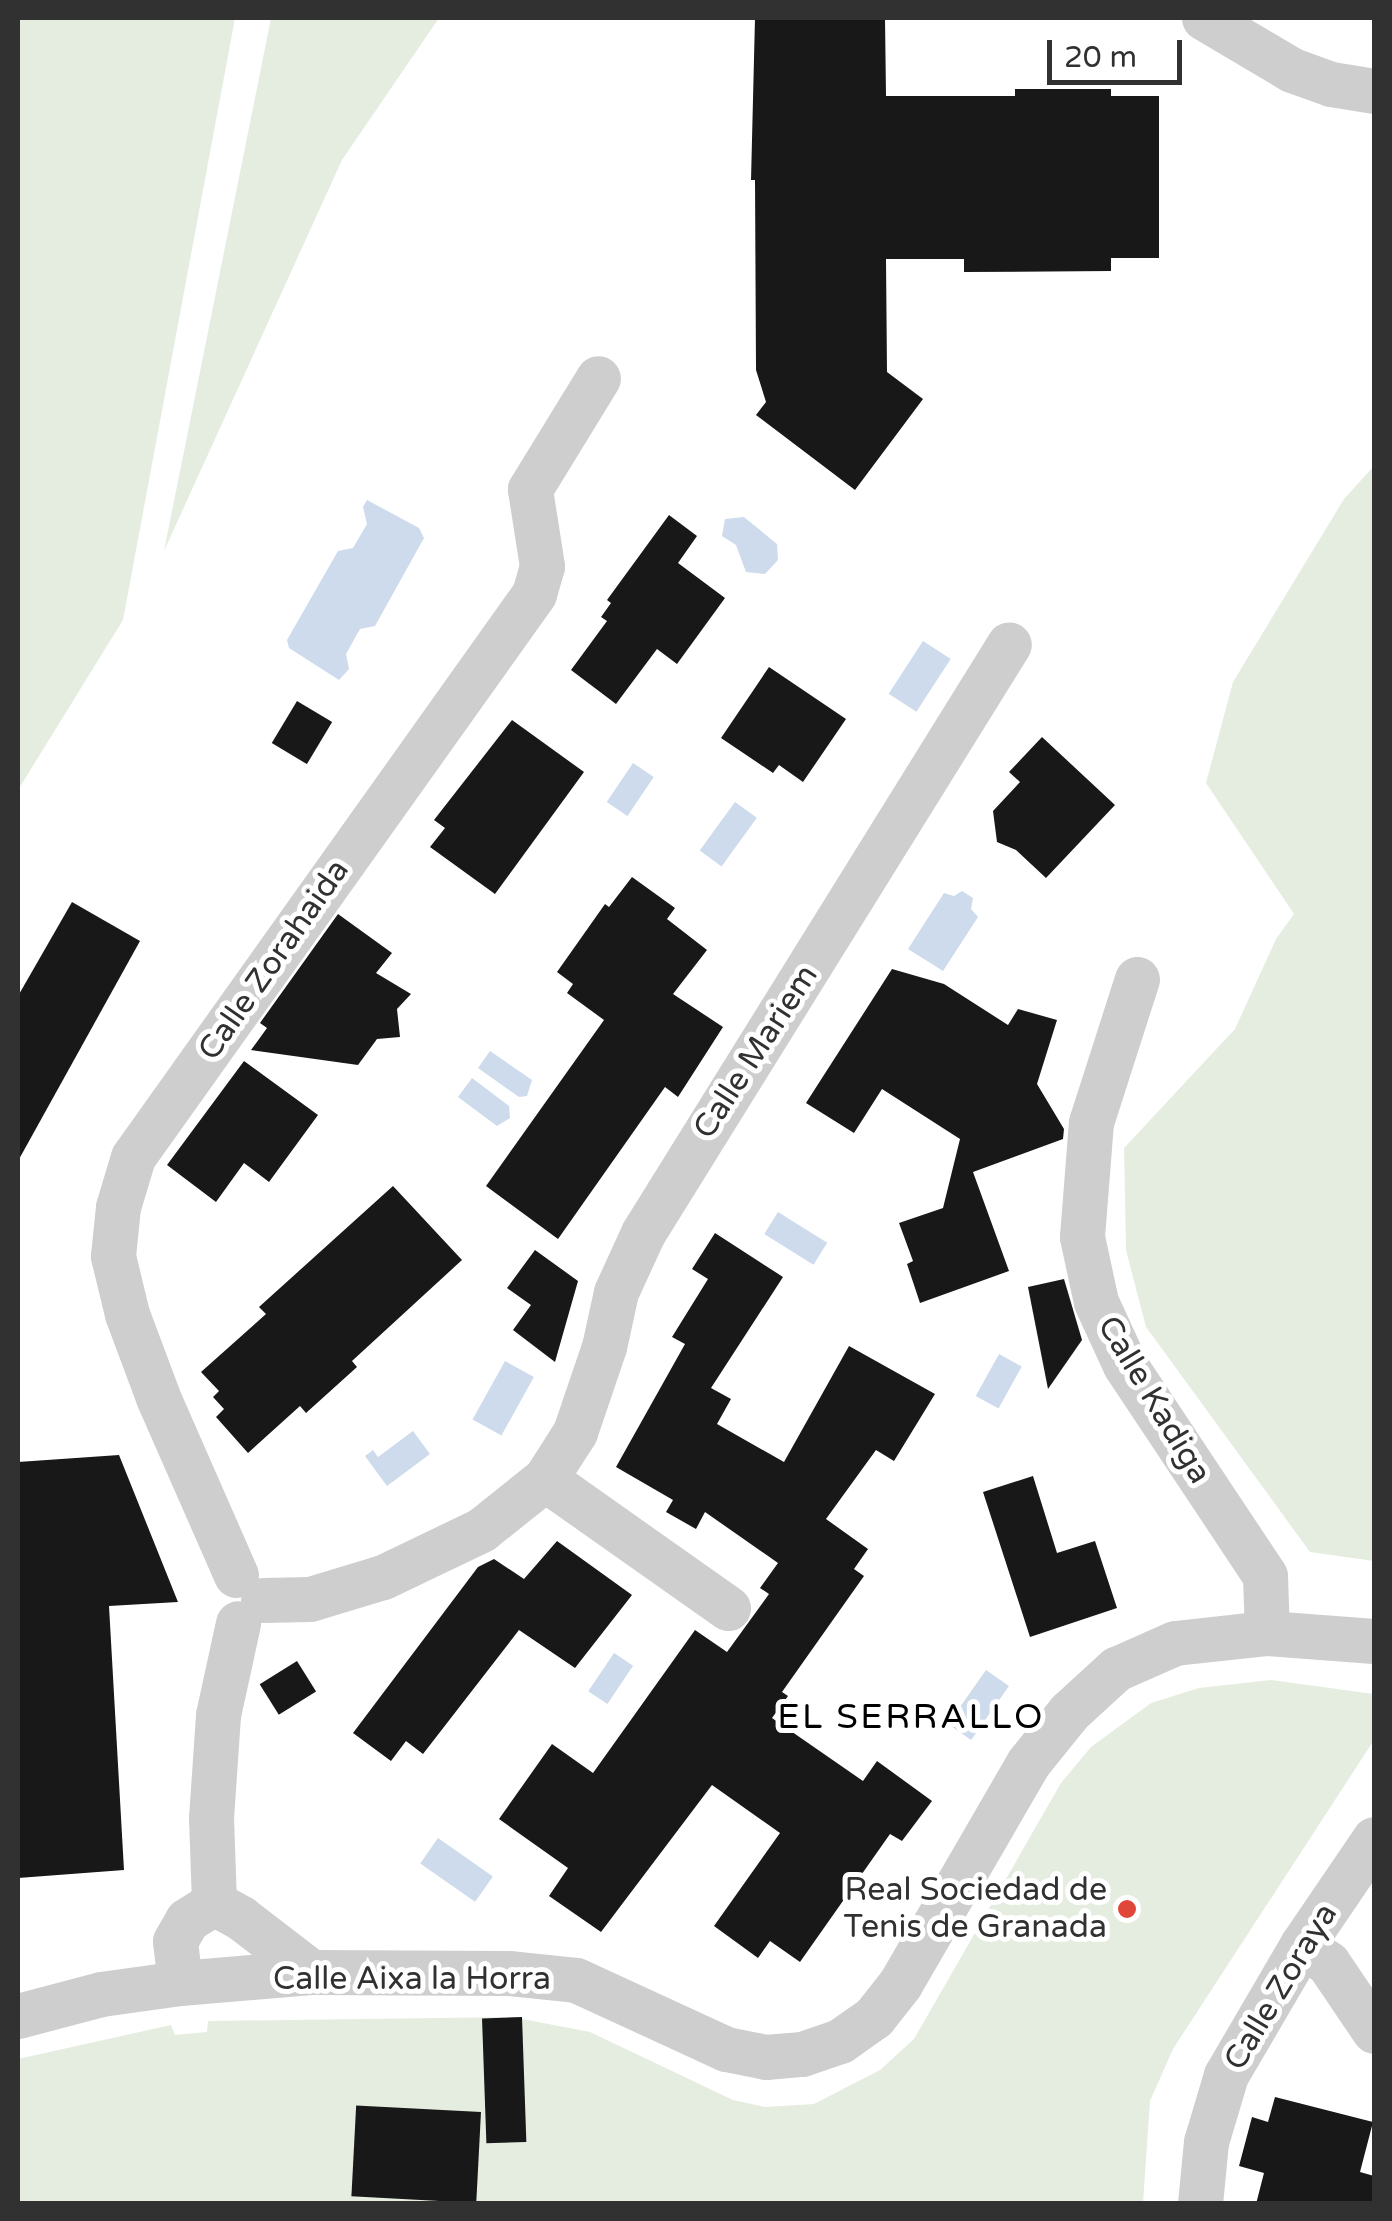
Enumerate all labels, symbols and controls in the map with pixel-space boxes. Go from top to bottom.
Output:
scale bar [1052,20,1187,82]
text: 20 m [1064,39,1137,76]
street label: Calle Zorahaida [190,852,358,1068]
street label: Calle Mariem [686,958,826,1146]
street label: Calle Kadiga [1089,1309,1219,1491]
district label: EL SERRALLO [777,1696,1045,1738]
place label: Real Sociedad de Tenis de Granada [844,1872,1107,1947]
street label: Calle Zoraya [1216,1897,1346,2077]
marker: Real Sociedad de Tenis de Granada [1116,1898,1138,1920]
street label: Calle Aixa la Horra [273,1960,551,1998]

